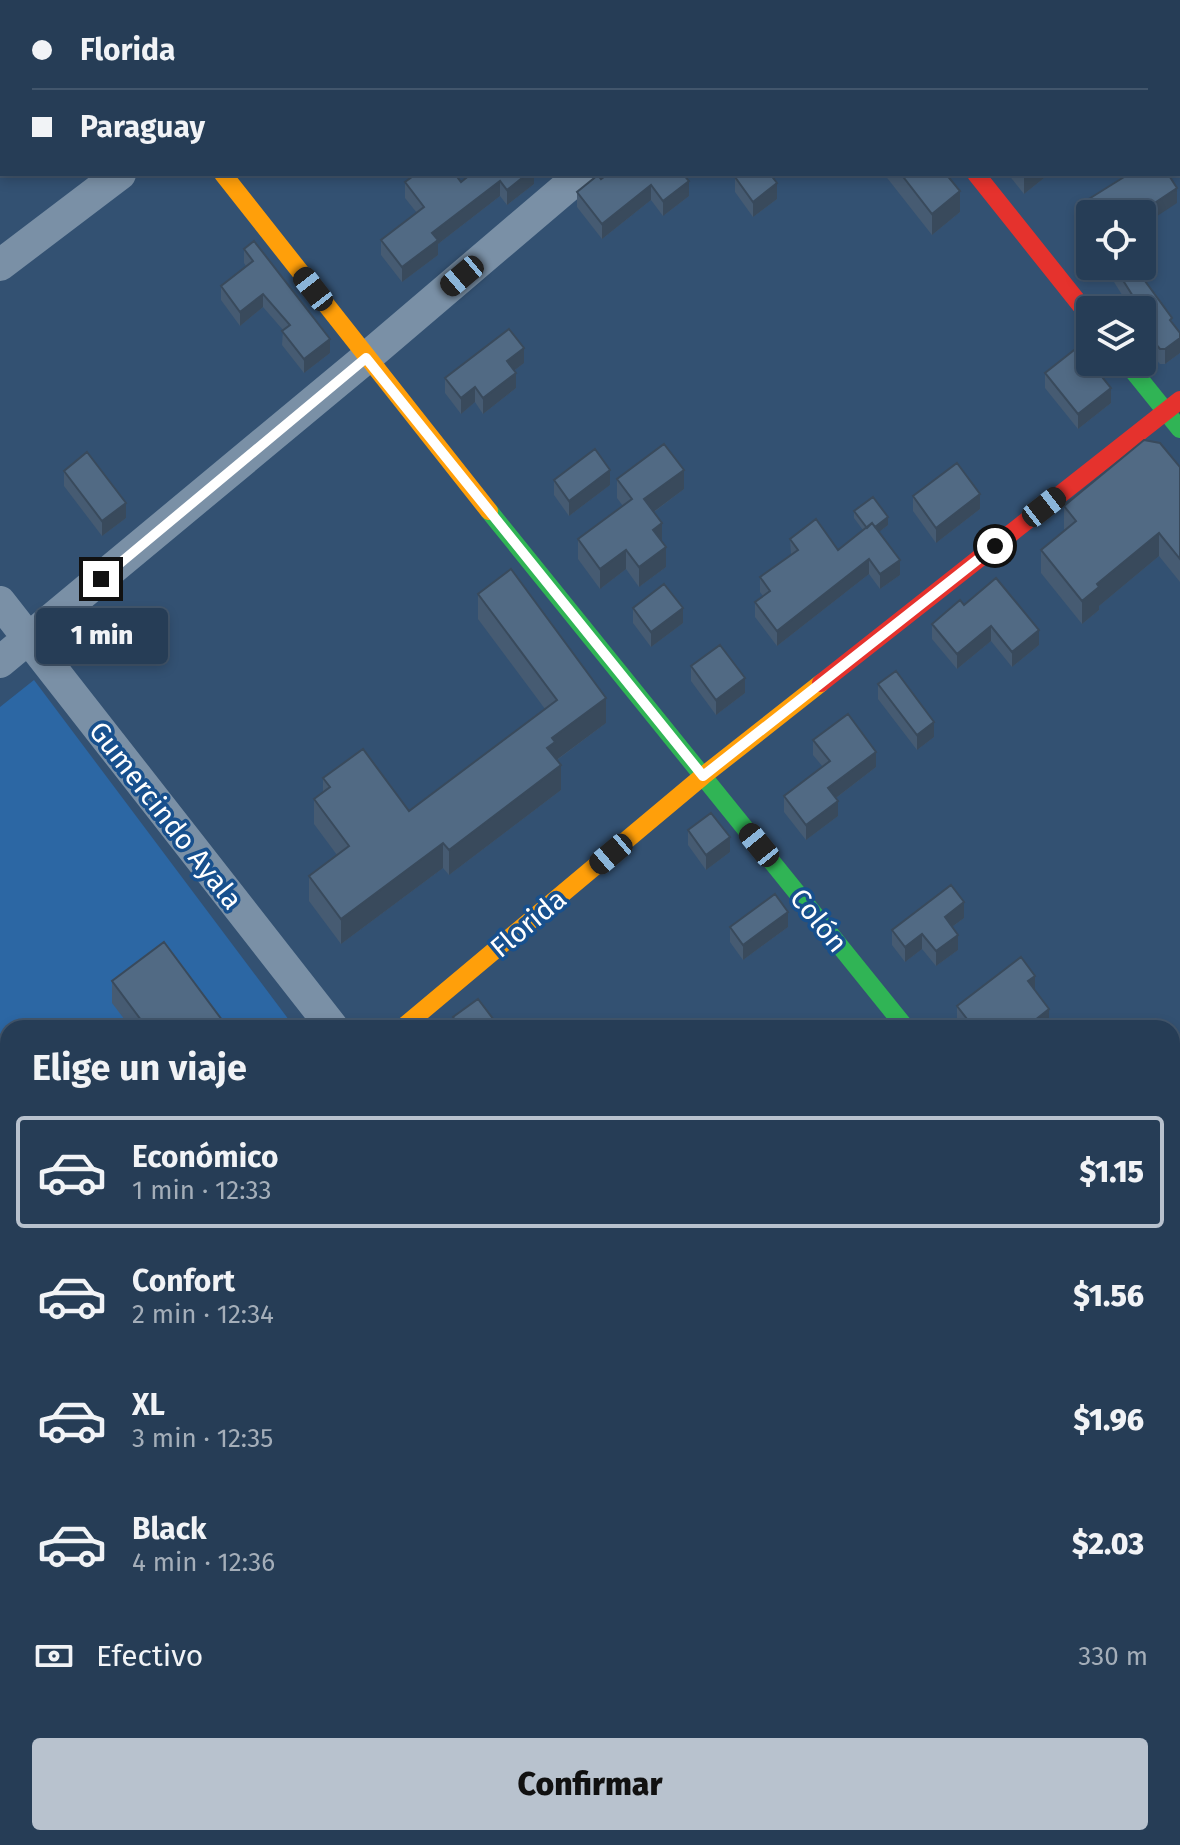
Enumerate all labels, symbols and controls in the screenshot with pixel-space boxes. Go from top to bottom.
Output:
text: Florida [80,32,176,68]
text: Paraguay [80,109,205,145]
map controls [1076,200,1156,376]
button: locate [1076,200,1156,280]
car [436,251,488,301]
car [289,263,337,315]
button: layers [1076,296,1156,376]
car [1018,483,1070,531]
route start [977,528,1013,564]
route end [83,561,119,597]
callout: 1 min [35,607,167,663]
text: 1 min [71,620,133,651]
street label: Gumercindo Ayala [82,715,249,916]
car [735,819,783,871]
car [585,829,637,879]
street label: Florida [484,882,573,964]
street label: Colón [783,882,854,959]
text: Elige un viaje [32,1046,247,1090]
icon: car [36,1136,108,1208]
text: Económico [132,1139,278,1175]
text: $1.15 [1080,1154,1144,1190]
text: 1 min · 12:33 [132,1175,272,1206]
icon: car [36,1260,108,1332]
text: Confort [132,1263,235,1299]
text: $1.56 [1073,1278,1144,1314]
text: 2 min · 12:34 [132,1299,274,1330]
icon: car [36,1384,108,1456]
text: XL [132,1387,165,1423]
text: $1.96 [1073,1402,1144,1438]
text: 3 min · 12:35 [132,1423,273,1454]
icon: car [36,1508,108,1580]
text: Black [132,1511,207,1547]
text: $2.03 [1072,1526,1144,1562]
text: 4 min · 12:36 [132,1547,275,1578]
icon: cash [32,1634,76,1678]
text: Efectivo [96,1638,203,1674]
text: 330 m [1078,1641,1148,1672]
button: Confirmar [32,1738,1148,1830]

